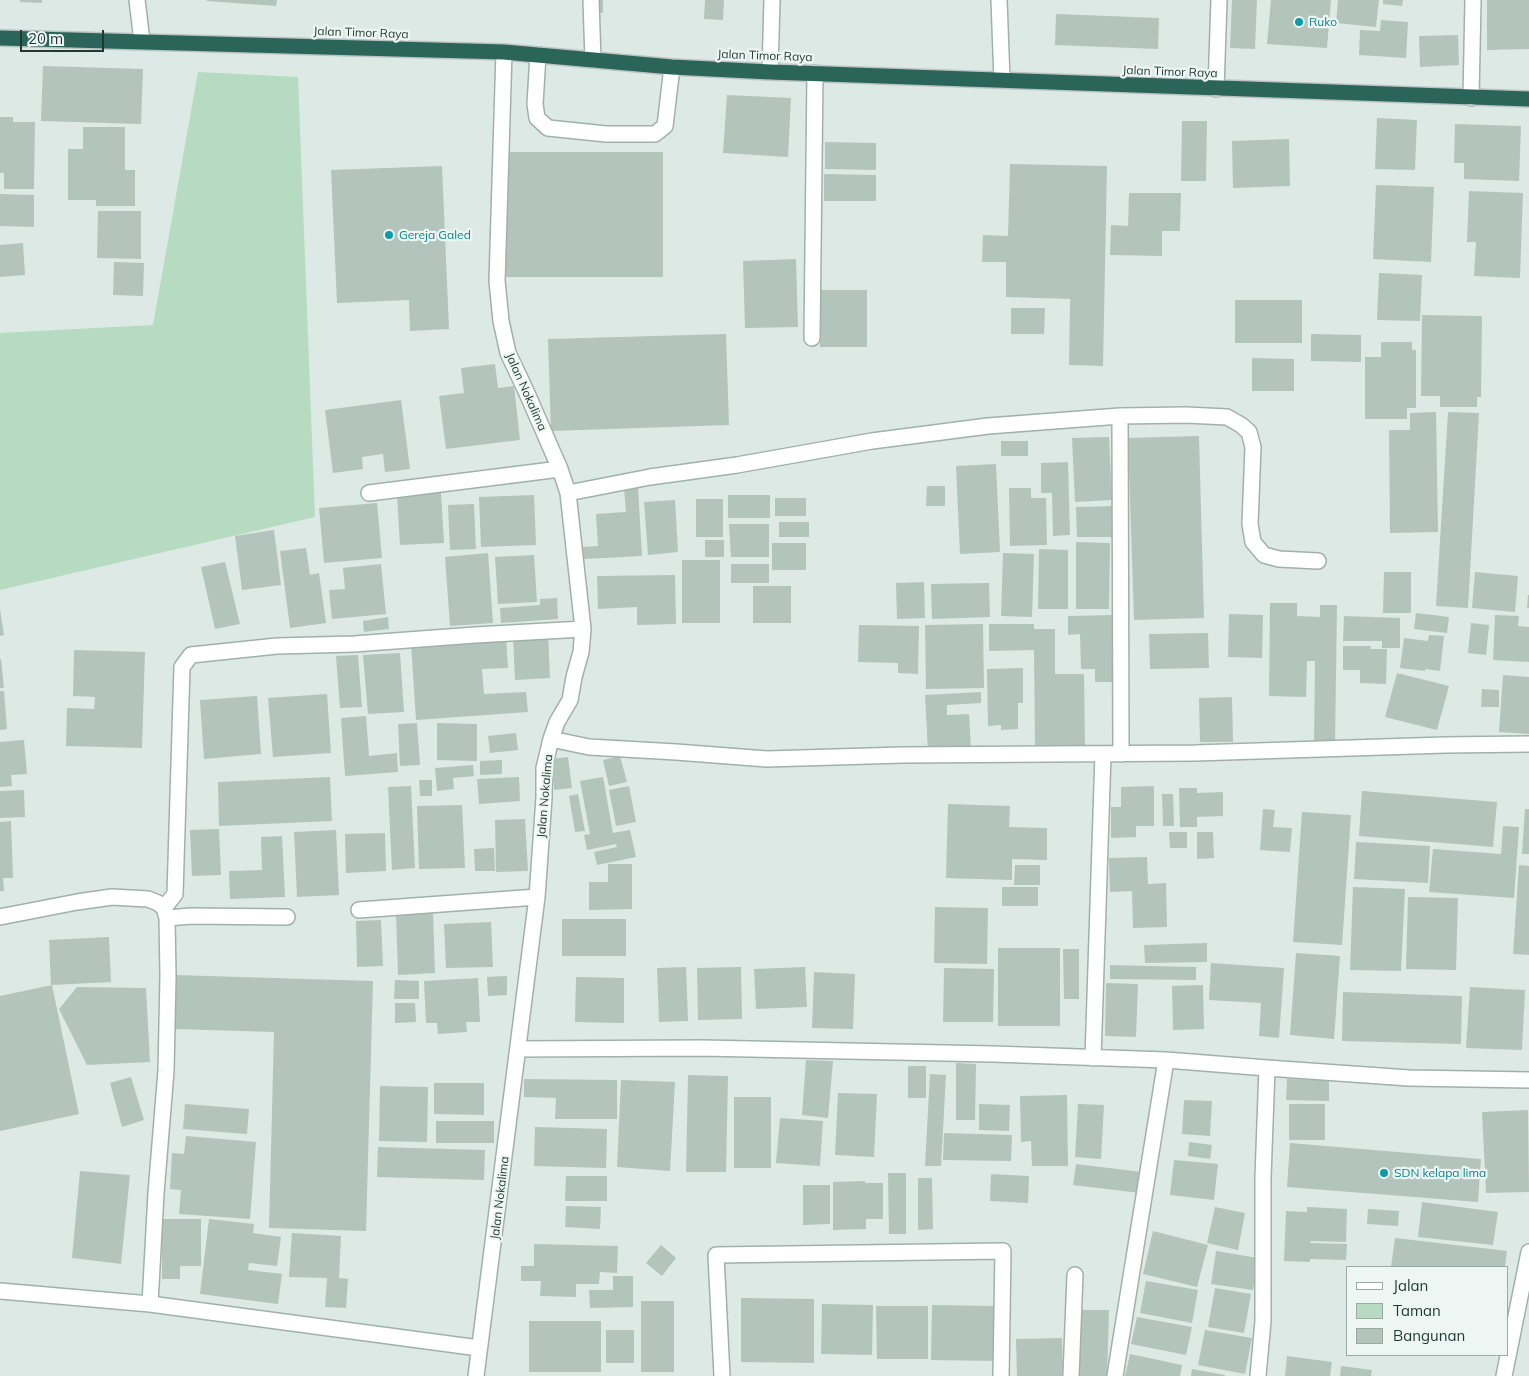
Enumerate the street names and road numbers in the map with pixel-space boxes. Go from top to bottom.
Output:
street label: Jalan Timor Raya [313,24,409,42]
street label: Jalan Timor Raya [717,47,813,65]
street label: Jalan Timor Raya [1122,63,1218,81]
street label: Jalan Nokalima [502,351,550,433]
street label: Jalan Nokalima [534,754,556,838]
street label: Jalan Nokalima [488,1155,512,1241]

